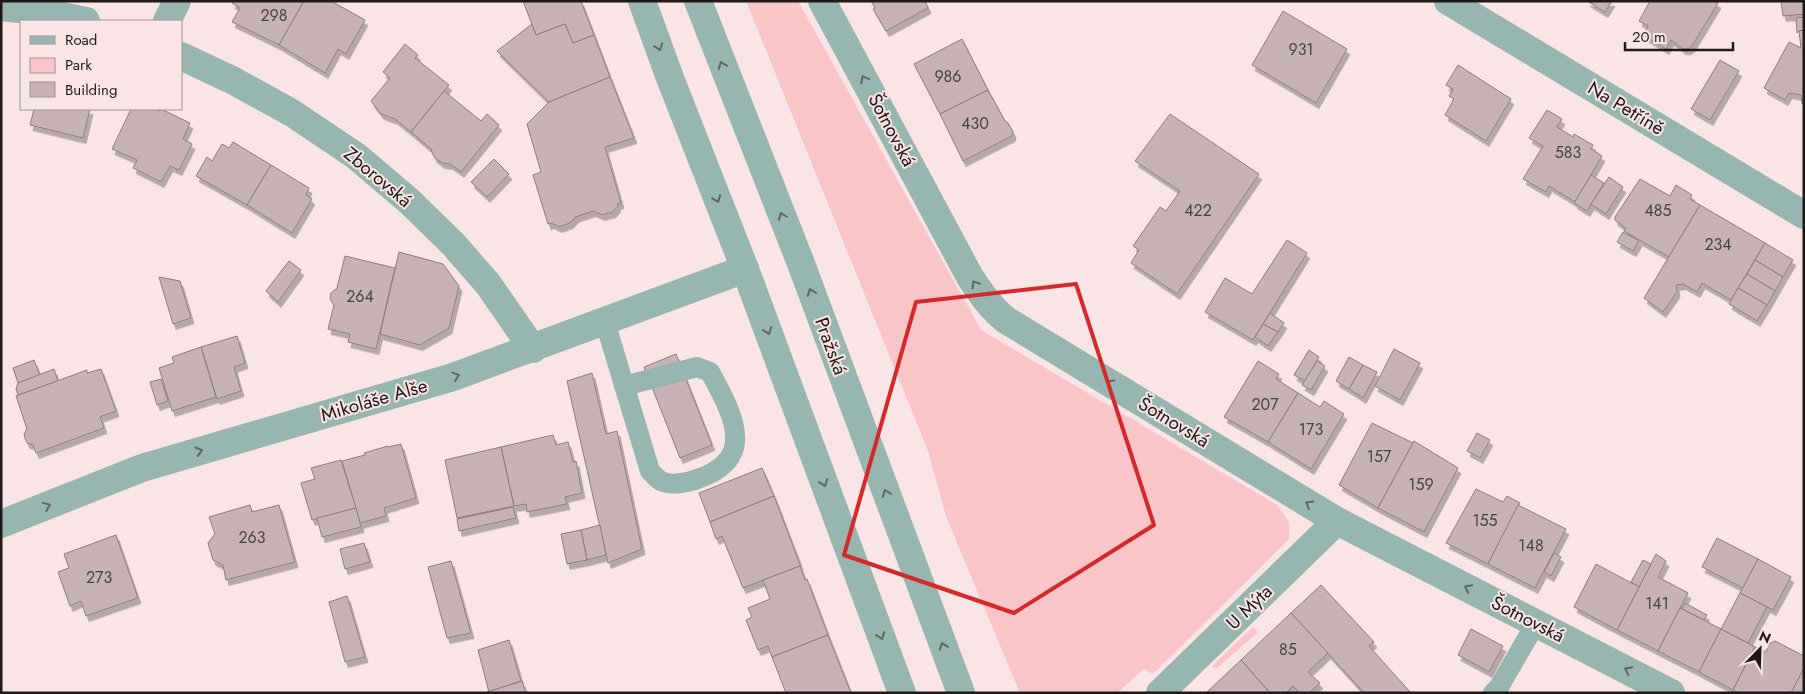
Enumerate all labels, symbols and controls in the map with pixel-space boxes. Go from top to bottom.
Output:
house number: 298 [260,4,288,27]
legend [20,20,182,110]
scale bar [1625,20,1732,52]
text: 20 m [1632,26,1666,48]
text: Road [65,29,97,51]
house number: 931 [1288,38,1314,61]
one-way arrow [653,42,663,51]
text: Park [65,54,92,76]
one-way arrow [718,61,728,69]
house number: 986 [934,65,962,88]
one-way arrow [860,75,870,84]
street label: Na Petříně [1583,75,1670,142]
text: Building [65,79,117,101]
street label: Šotnovská [862,89,922,171]
house number: 430 [961,112,989,135]
street label: Zborovská [338,140,418,214]
house number: 583 [1555,141,1582,164]
one-way arrow [711,194,722,203]
house number: 422 [1184,199,1212,222]
house number: 485 [1644,199,1672,222]
one-way arrow [778,212,788,221]
house number: 234 [1704,233,1732,256]
one-way arrow [971,280,981,289]
house number: 264 [346,285,374,308]
one-way arrow [807,288,817,297]
street label: Pražská [808,313,854,379]
one-way arrow [762,326,772,335]
street label: Mikoláše Alše [317,372,431,428]
one-way arrow [451,372,460,382]
one-way arrow [1106,380,1115,390]
street label: Šotnovská [1133,390,1215,454]
house number: 207 [1251,393,1279,416]
house number: 173 [1299,418,1323,441]
house number: 157 [1367,445,1392,468]
one-way arrow [195,447,203,457]
house number: 159 [1408,473,1434,496]
one-way arrow [818,479,828,487]
one-way arrow [882,490,892,498]
one-way arrow [1305,500,1314,510]
one-way arrow [42,502,50,512]
house number: 155 [1472,509,1498,532]
house number: 263 [238,526,266,549]
house number: 148 [1518,534,1544,557]
house number: 273 [86,566,112,589]
street label: U Mýta [1220,578,1278,636]
one-way arrow [1464,584,1473,594]
street label: Šotnovská [1487,589,1569,649]
house number: 141 [1645,592,1669,615]
north arrow [1735,624,1785,674]
text: N [1756,626,1774,648]
one-way arrow [875,631,885,639]
house number: 85 [1279,638,1297,661]
one-way arrow [939,642,949,651]
one-way arrow [1624,666,1633,676]

